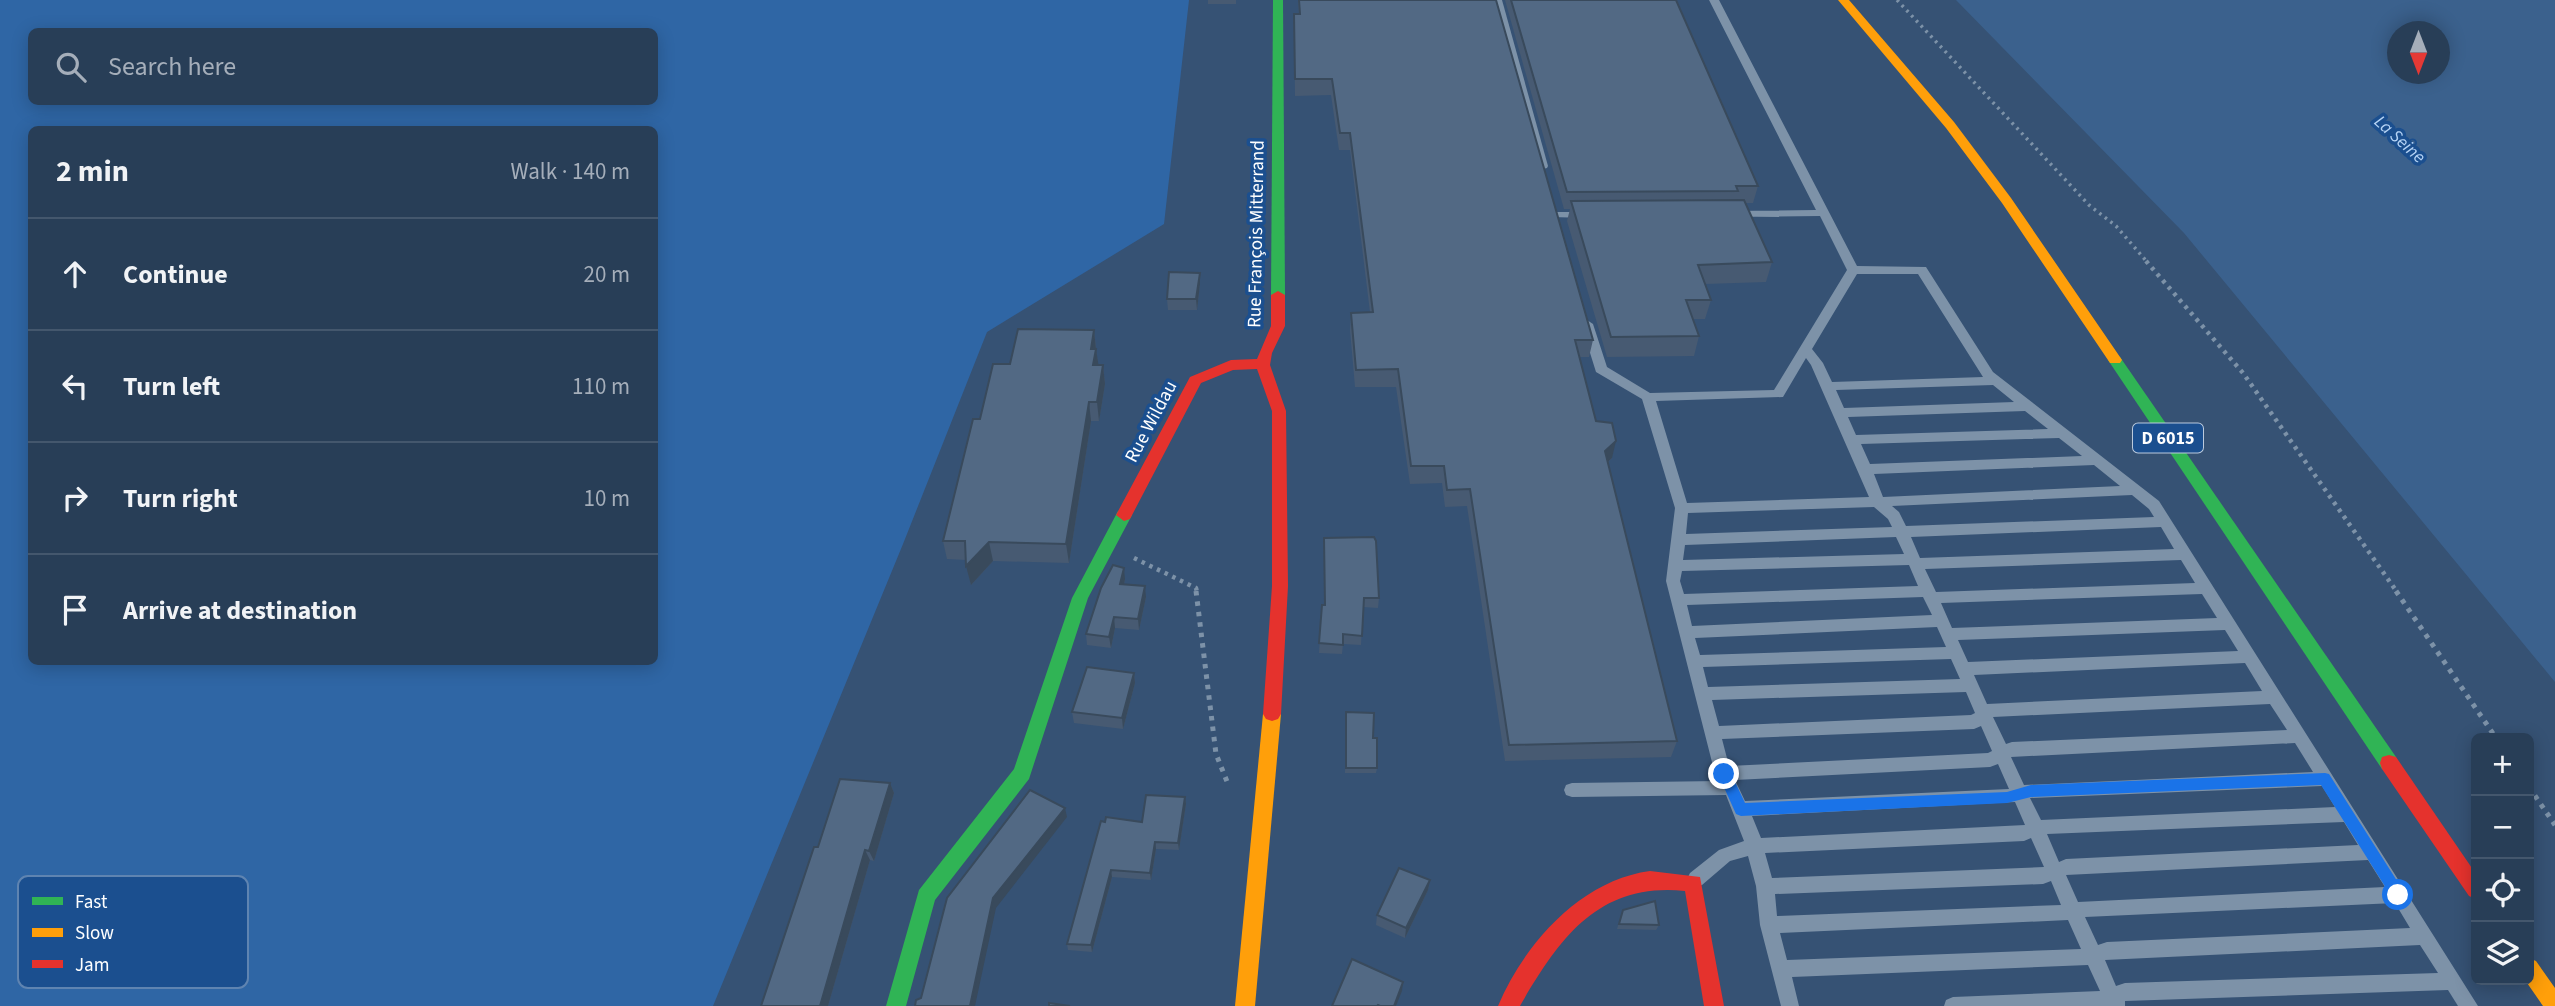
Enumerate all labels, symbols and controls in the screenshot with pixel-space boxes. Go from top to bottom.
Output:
north arrow [2387,21,2450,84]
search box [28,28,658,105]
icon: search [52,48,90,86]
text: Search here [108,48,236,85]
water label: La Seine [2368,110,2431,169]
street label: Rue François Mitterrand [1241,140,1272,328]
text: 2 min [56,150,129,193]
text: Walk · 140 m [511,155,630,188]
icon: ahead [56,255,94,293]
text: Continue [123,256,228,293]
text: 20 m [583,258,630,291]
icon: left [56,367,94,405]
text: Turn left [123,368,220,405]
text: 110 m [572,370,630,403]
street label: Rue Wildau [1118,376,1184,467]
road number: D 6015 [2133,424,2203,452]
icon: right [56,479,94,517]
text: Turn right [123,480,238,517]
text: 10 m [583,482,630,515]
icon: arrive [56,591,94,629]
text: Arrive at destination [123,592,357,629]
map controls [2471,733,2534,985]
button: + [2471,733,2534,796]
route end [1708,758,1739,789]
button: − [2471,796,2534,859]
button: locate [2471,859,2534,922]
legend [18,876,248,988]
route start [2382,879,2413,910]
text: Fast [75,889,108,916]
text: Slow [75,920,114,947]
button: layers [2471,922,2534,985]
text: Jam [75,952,109,979]

